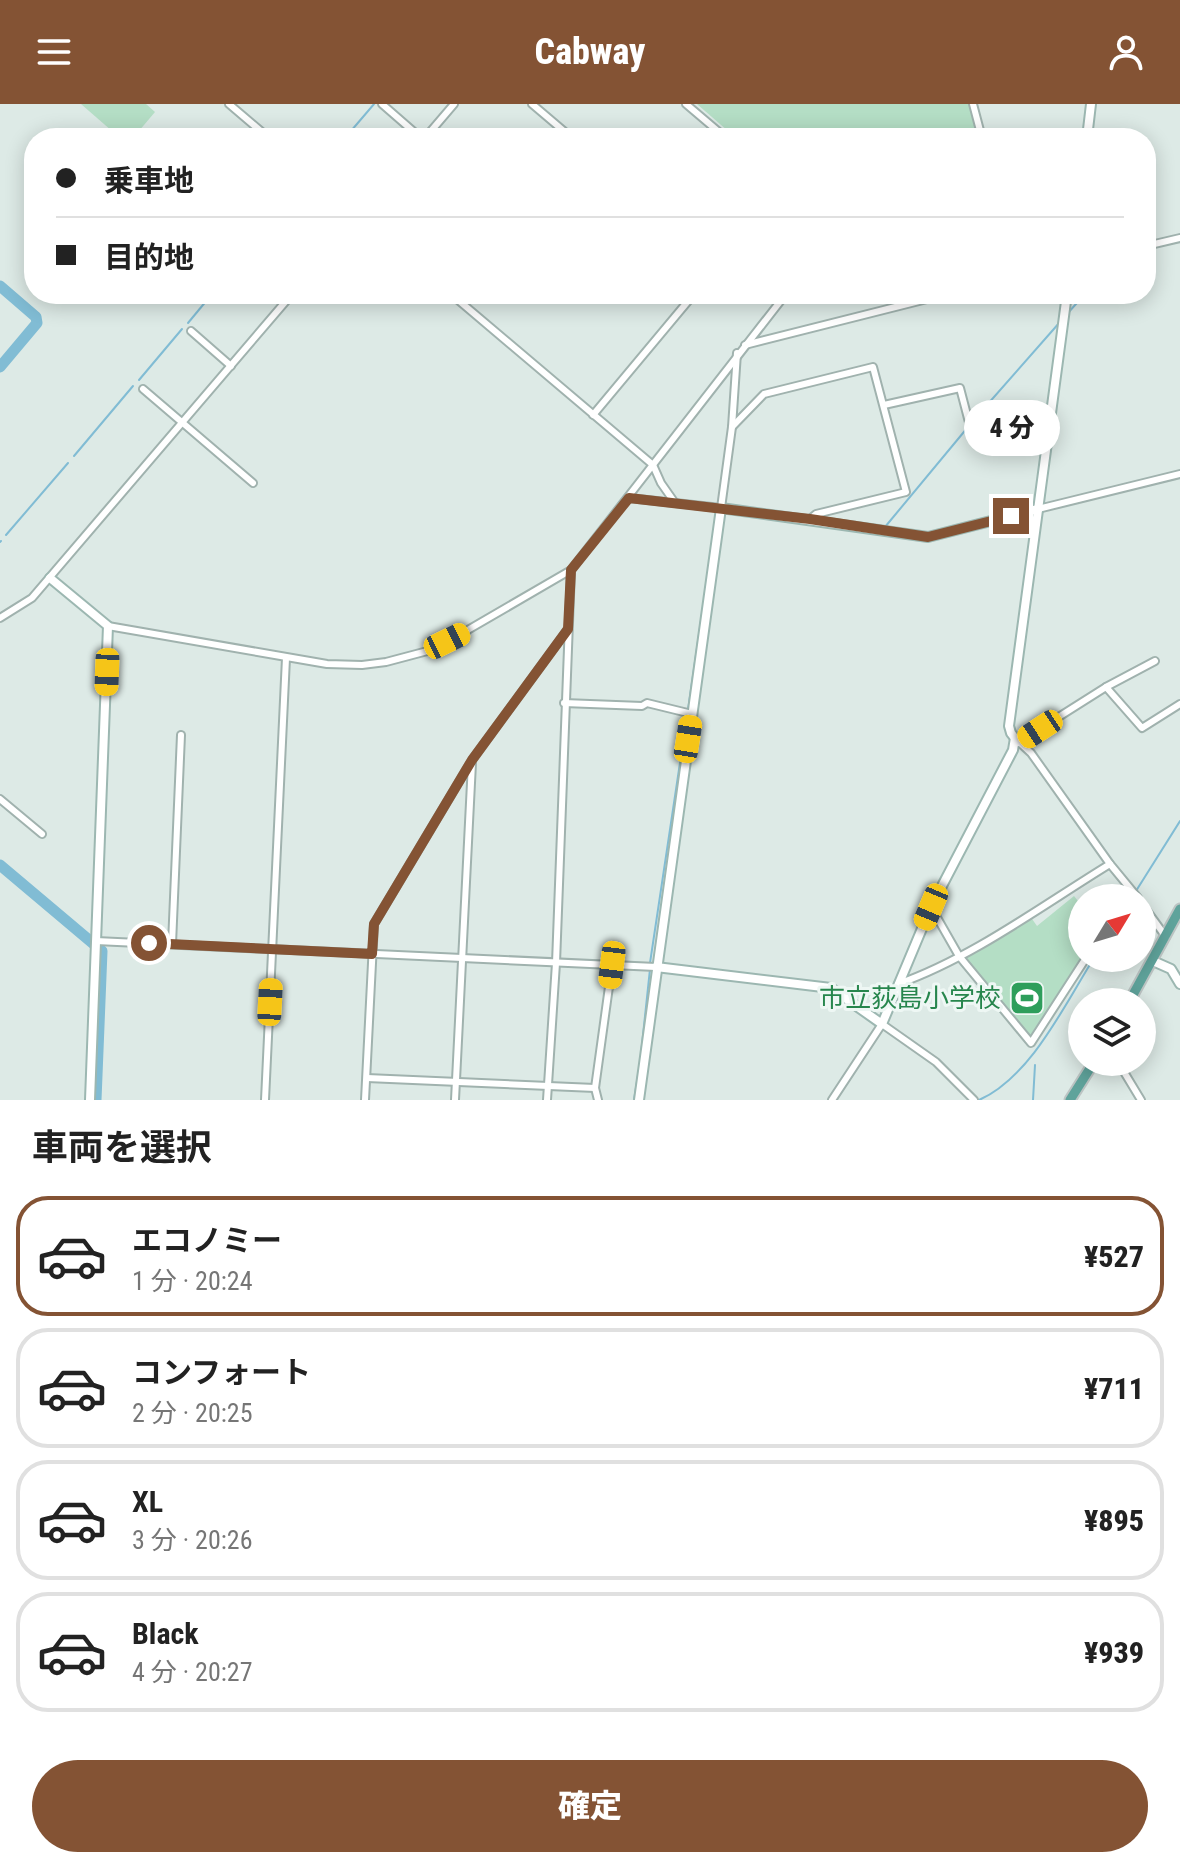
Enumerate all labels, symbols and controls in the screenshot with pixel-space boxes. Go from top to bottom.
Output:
icon: menu [32,30,76,74]
icon: person [1104,30,1148,74]
text: Cabway [535,31,645,73]
text: 乗車地 [104,163,194,198]
text: 目的地 [104,240,194,275]
callout: 4 分 [963,400,1059,456]
text: 4 分 [989,413,1035,443]
route end [993,498,1029,534]
car [420,620,474,662]
car [94,648,120,696]
car [1013,706,1067,752]
car [672,713,704,765]
car [911,880,951,934]
north arrow [1068,884,1156,972]
map controls [1068,884,1156,1076]
route start [131,925,167,961]
car [597,940,627,990]
car [257,977,283,1027]
sports icon: 市立荻島小学校 [1008,979,1046,1017]
place label: 市立荻島小学校 [819,983,1001,1013]
button: layers [1068,988,1156,1076]
text: 車両を選択 [32,1127,212,1169]
icon: car [36,1220,108,1292]
text: エコノミー [132,1223,282,1258]
text: ¥527 [1084,1239,1144,1274]
text: 1 分 · 20:24 [132,1266,252,1296]
icon: car [36,1352,108,1424]
text: コンフォート [132,1355,311,1390]
text: ¥711 [1084,1371,1144,1406]
text: 2 分 · 20:25 [132,1398,252,1428]
icon: car [36,1484,108,1556]
text: XL [132,1484,163,1519]
text: ¥895 [1084,1503,1144,1538]
text: 3 分 · 20:26 [132,1525,252,1555]
icon: car [36,1616,108,1688]
text: Black [132,1616,199,1651]
text: ¥939 [1084,1635,1144,1670]
text: 4 分 · 20:27 [132,1657,252,1687]
button: 確定 [32,1760,1148,1852]

